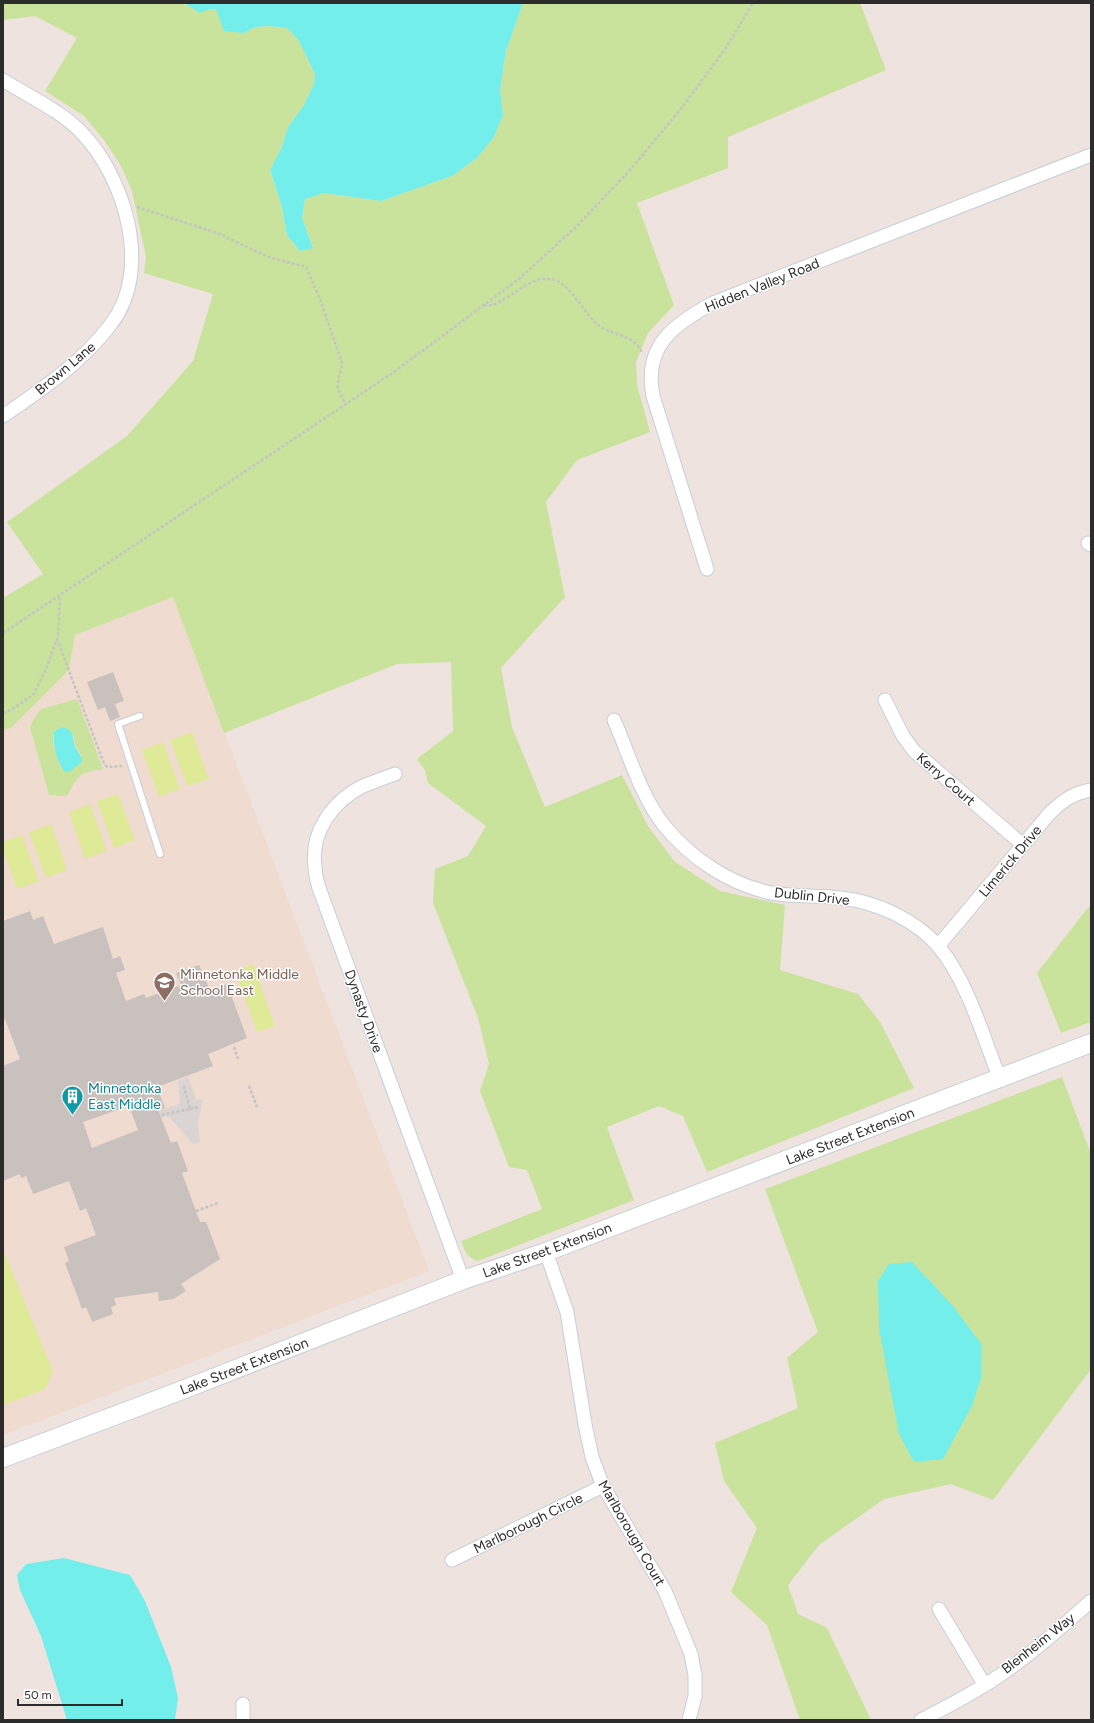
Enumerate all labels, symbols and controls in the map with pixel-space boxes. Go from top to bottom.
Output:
street label: Hidden Valley Road [702,255,822,316]
street label: Brown Lane [32,338,99,398]
street label: Kerry Court [913,749,979,810]
street label: Limerick Drive [976,822,1045,901]
street label: Dublin Drive [773,884,851,909]
place label: Minnetonka Middle School East [180,966,299,999]
street label: Dynasty Drive [341,967,387,1055]
school or university icon: Minnetonka Middle School East [152,969,178,1002]
place label: Minnetonka East Middle [88,1080,161,1113]
building icon: Minnetonka East Middle [60,1083,86,1116]
street label: Lake Street Extension [784,1104,917,1169]
street label: Lake Street Extension [480,1219,614,1282]
street label: Lake Street Extension [178,1334,311,1399]
street label: Marlborough Court [594,1477,669,1589]
street label: Marlborough Circle [471,1489,586,1557]
street label: Blenheim Way [998,1609,1079,1677]
scale bar [18,1681,122,1707]
text: 50 m [24,1688,52,1702]

